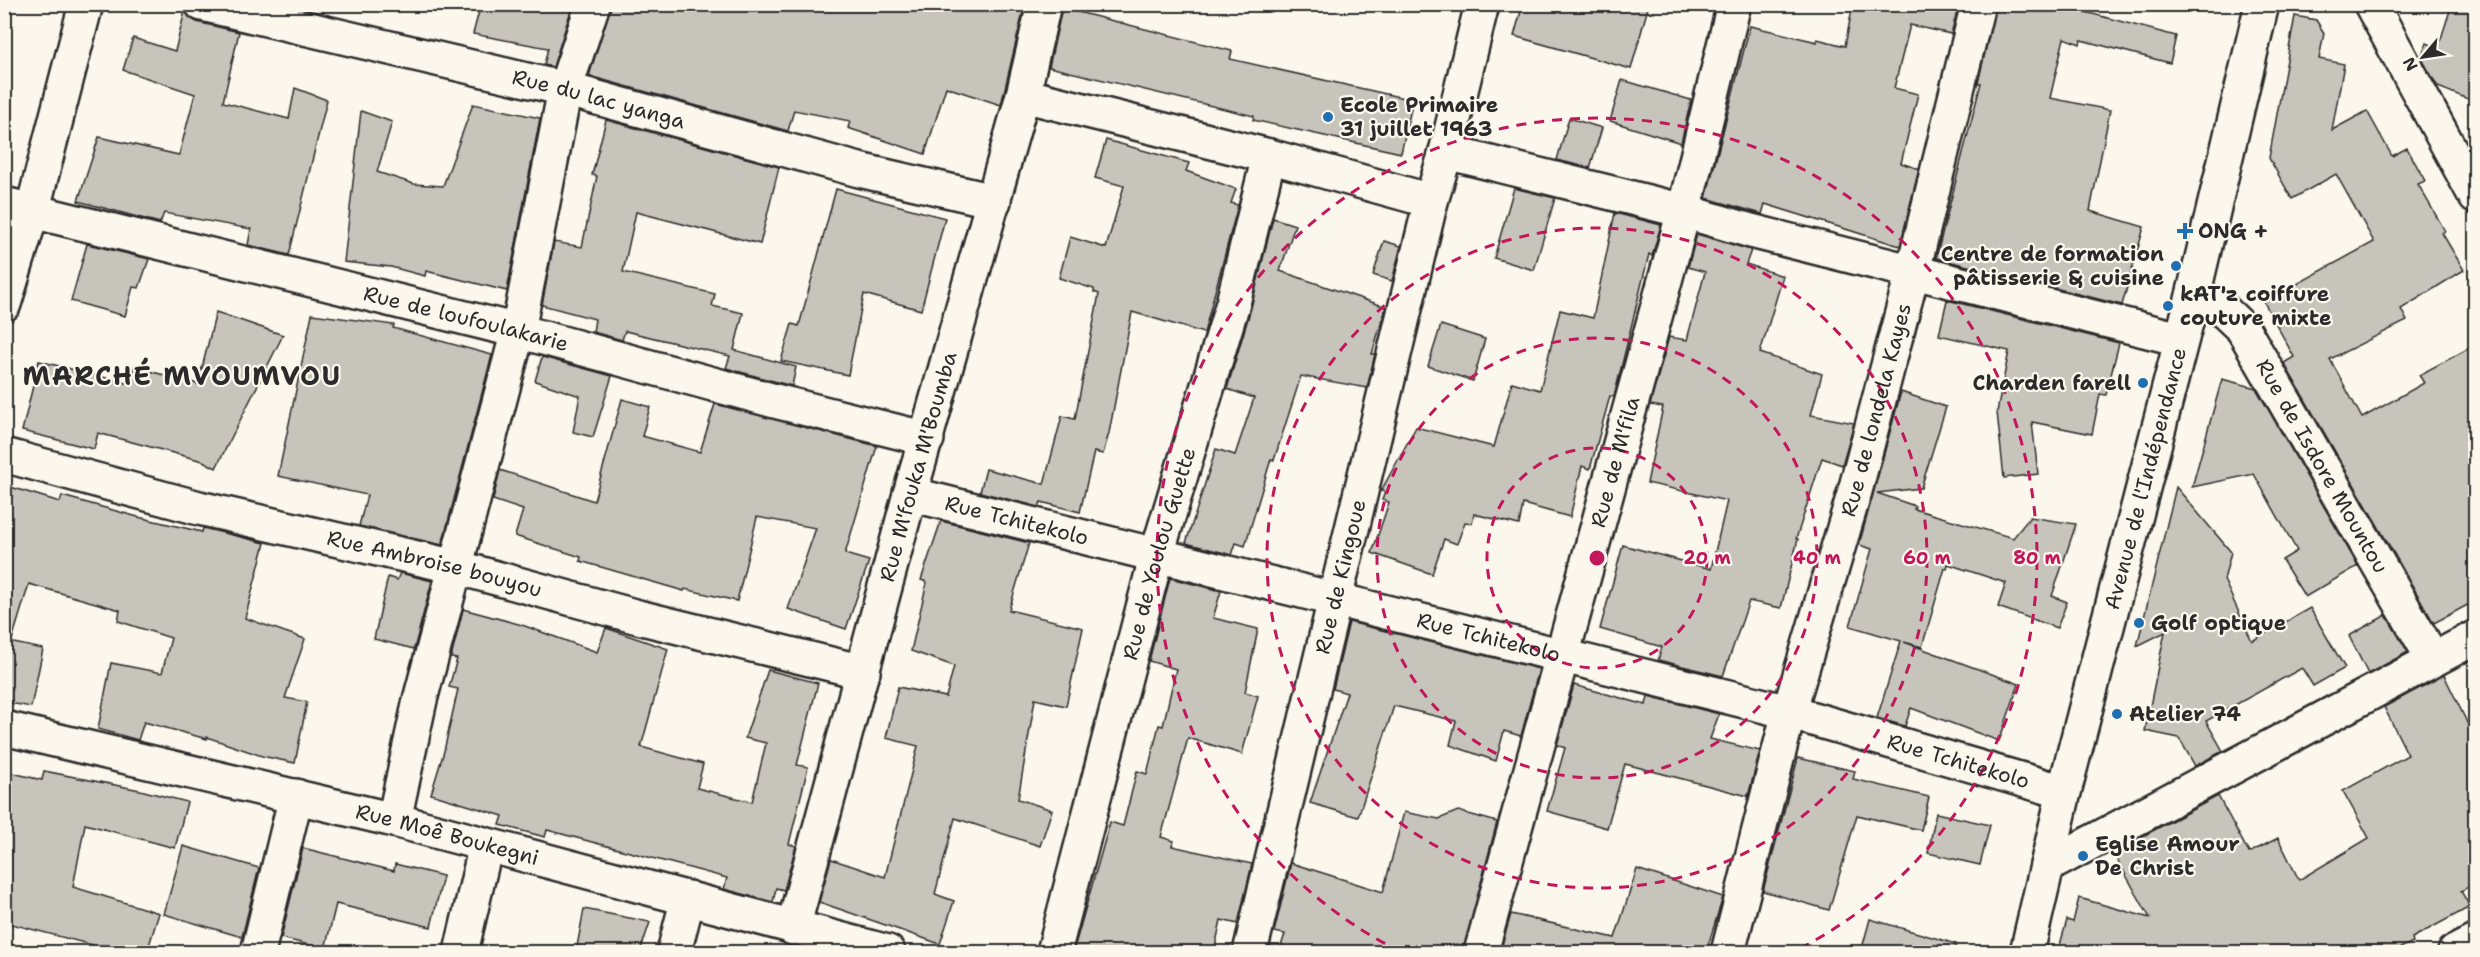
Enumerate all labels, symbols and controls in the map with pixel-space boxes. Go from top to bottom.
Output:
north arrow [2393,27,2453,87]
text: N [2398,53,2423,75]
street label: Rue du lac yanga [509,63,688,135]
place label: Ecole Primaire 31 juillet 1963 [1340,91,1498,143]
marker: Ecole Primaire 31 juillet 1963 [1321,110,1335,124]
place label: ONG + [2198,217,2268,245]
marker: ONG + [2176,222,2194,240]
place label: Centre de formation pâtisserie & cuisine [1941,240,2164,292]
marker: Centre de formation pâtisserie & cuisine [2169,259,2183,273]
street label: Rue de loufoulakarie [361,279,572,358]
place label: kAT'z coiffure couture mixte [2180,280,2332,332]
marker: kAT'z coiffure couture mixte [2161,299,2175,313]
street label: Rue de londela Kayes [1834,300,1918,520]
street label: Avenue de l'Indépendance [2098,344,2193,613]
street label: Rue M'fouka M'Boumba [873,348,964,585]
street label: Rue de Isdore Mountou [2249,354,2395,578]
district label: MARCHÉ MVOUMVOU [23,357,341,394]
place label: Charden farell [1973,369,2131,397]
marker: Charden farell [2136,376,2150,390]
street label: Rue de M'fila [1584,393,1647,531]
street label: Rue de Youlou Guette [1116,444,1202,663]
street label: Rue Tchitekolo [942,489,1091,552]
street label: Rue de Kingoue [1308,497,1373,657]
street label: Rue Ambroise bouyou [324,524,545,604]
text: 20 m [1683,546,1731,570]
text: 40 m [1793,546,1841,570]
text: 60 m [1903,546,1951,570]
text: 80 m [2013,546,2061,570]
centre of rings [1587,548,1607,568]
street label: Rue Tchitekolo [1414,606,1563,669]
place label: Golf optique [2151,609,2286,637]
marker: Golf optique [2132,616,2146,630]
place label: Atelier 74 [2129,700,2241,728]
marker: Atelier 74 [2110,707,2124,721]
street label: Rue Tchitekolo [1884,727,2033,795]
street label: Rue Moê Boukegni [353,797,542,872]
place label: Eglise Amour De Christ [2095,830,2240,882]
marker: Eglise Amour De Christ [2076,849,2090,863]

